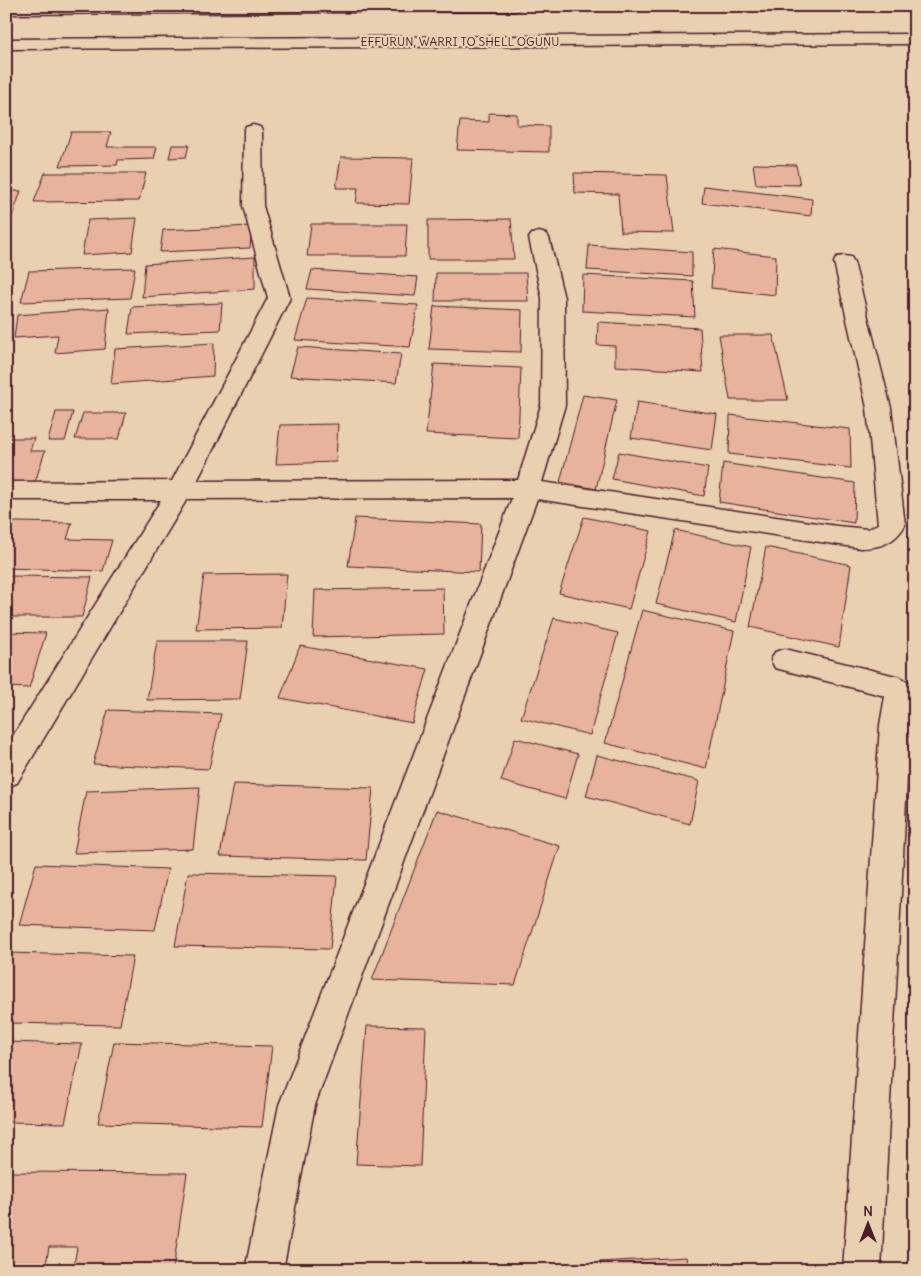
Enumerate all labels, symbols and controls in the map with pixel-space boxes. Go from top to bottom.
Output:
street label: EFFURUN, WARRI TO SHELL OGUNU [361,34,559,49]
north arrow [844,1198,894,1248]
text: N [863,1202,873,1220]

